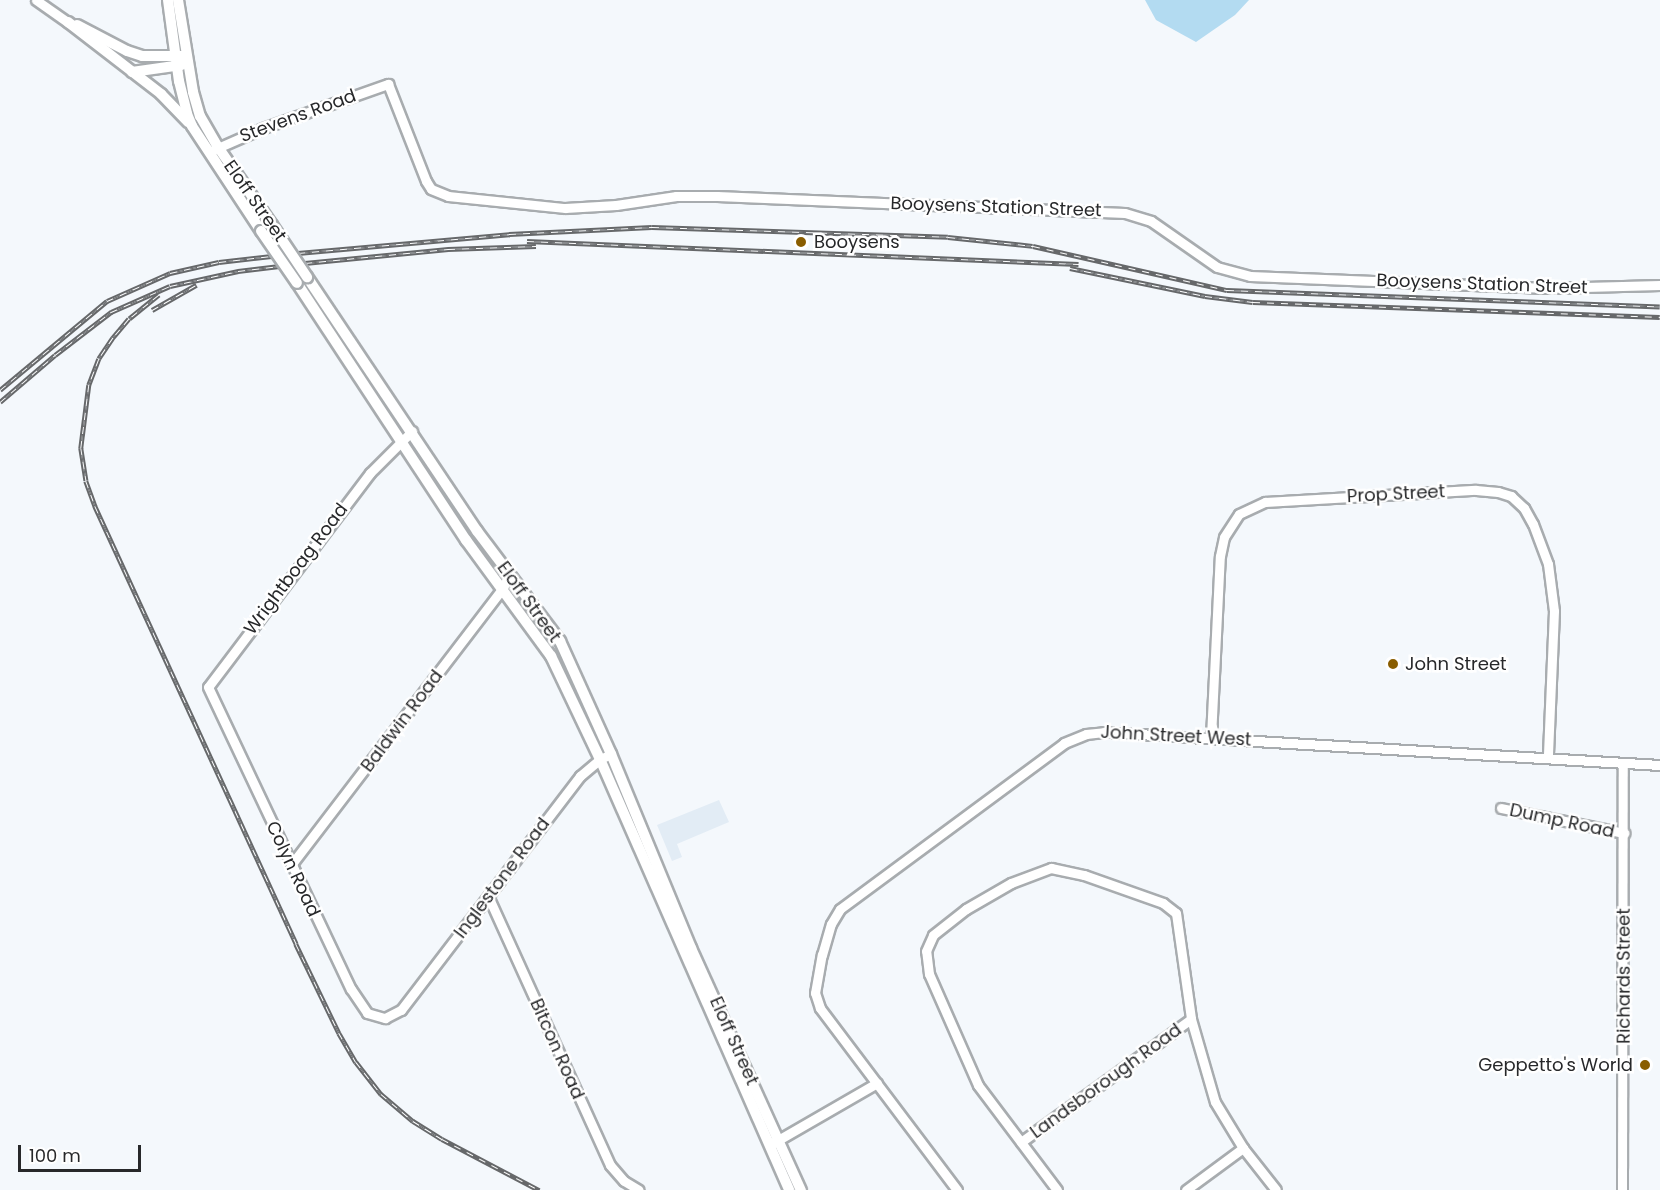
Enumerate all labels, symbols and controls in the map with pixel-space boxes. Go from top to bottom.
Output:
street label: Stevens Road [237,85,359,147]
street label: Eloff Street [219,156,291,246]
street label: Booysens Station Street [890,193,1102,221]
place label: Booysens [814,231,900,253]
marker: Booysens [792,233,810,251]
street label: Booysens Station Street [1376,270,1588,298]
street label: Prop Street [1346,481,1446,507]
street label: Wrightboag Road [240,499,352,639]
street label: Eloff Street [492,557,566,647]
place label: John Street [1405,653,1507,675]
marker: John Street [1386,657,1400,671]
street label: Baldwin Road [357,666,447,776]
street label: John Street West [1100,721,1252,751]
street label: Dump Road [1508,799,1616,843]
street label: Inglestone Road [450,813,554,943]
street label: Colyn Road [261,818,325,920]
street label: Richards Street [1613,908,1635,1044]
street label: Eloff Street [705,993,763,1089]
street label: Bitcon Road [525,995,589,1103]
street label: Landsborough Road [1026,1019,1186,1143]
place label: Geppetto's World [1478,1054,1633,1076]
marker: Geppetto's World [1638,1058,1652,1072]
scale bar [21,1133,144,1171]
text: 100 m [29,1143,81,1168]

